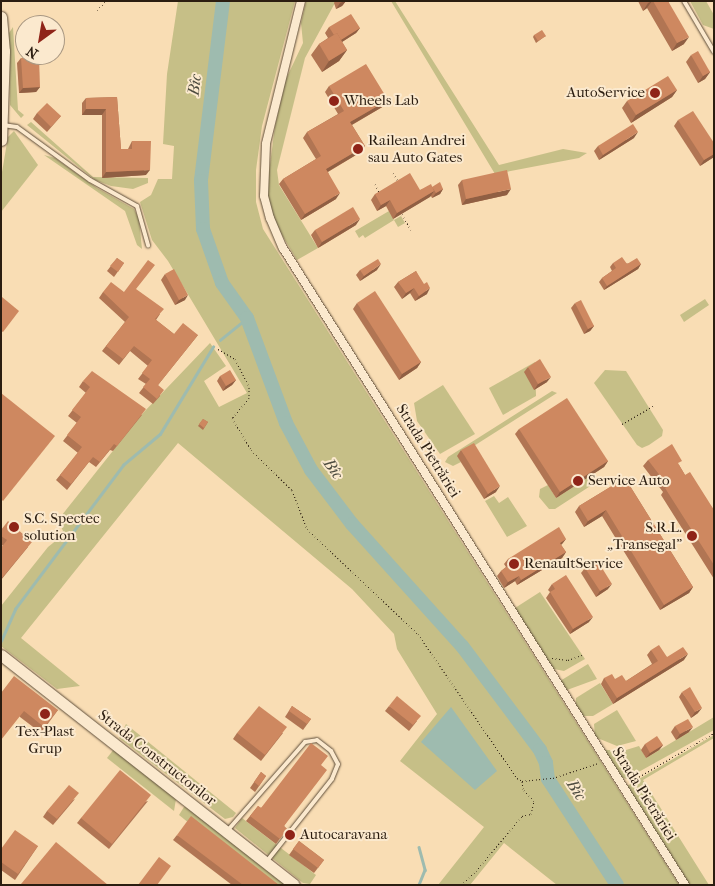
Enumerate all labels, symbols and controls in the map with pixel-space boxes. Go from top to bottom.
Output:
north arrow [15,15,65,65]
text: N [23,42,41,62]
water label: Bîc [184,73,206,97]
place label: AutoService [567,84,645,102]
marker: AutoService [649,87,661,99]
place label: Wheels Lab [344,92,419,110]
marker: Wheels Lab [328,95,340,107]
place label: Railean Andrei sau Auto Gates [368,131,465,166]
marker: Railean Andrei sau Auto Gates [352,143,364,155]
street label: Strada Pietrăriei [392,401,464,501]
water label: Bîc [319,455,347,483]
place label: Service Auto [588,472,670,490]
marker: Service Auto [572,475,584,487]
place label: S.C. Spectec solution [24,509,100,544]
place label: S.R.L. „Transegal” [607,518,682,553]
marker: S.C. Spectec solution [8,521,20,533]
marker: S.R.L. „Transegal” [686,530,698,542]
place label: RenaultService [524,555,623,573]
marker: RenaultService [508,558,520,570]
street label: Strada Constructorilor [94,706,220,810]
marker: Tex-Plast Grup [39,708,51,720]
place label: Tex-Plast Grup [16,722,74,757]
street label: Strada Pietrăriei [608,744,680,844]
water label: Bîc [562,776,590,804]
place label: Autocaravana [300,826,388,844]
marker: Autocaravana [284,829,296,841]

